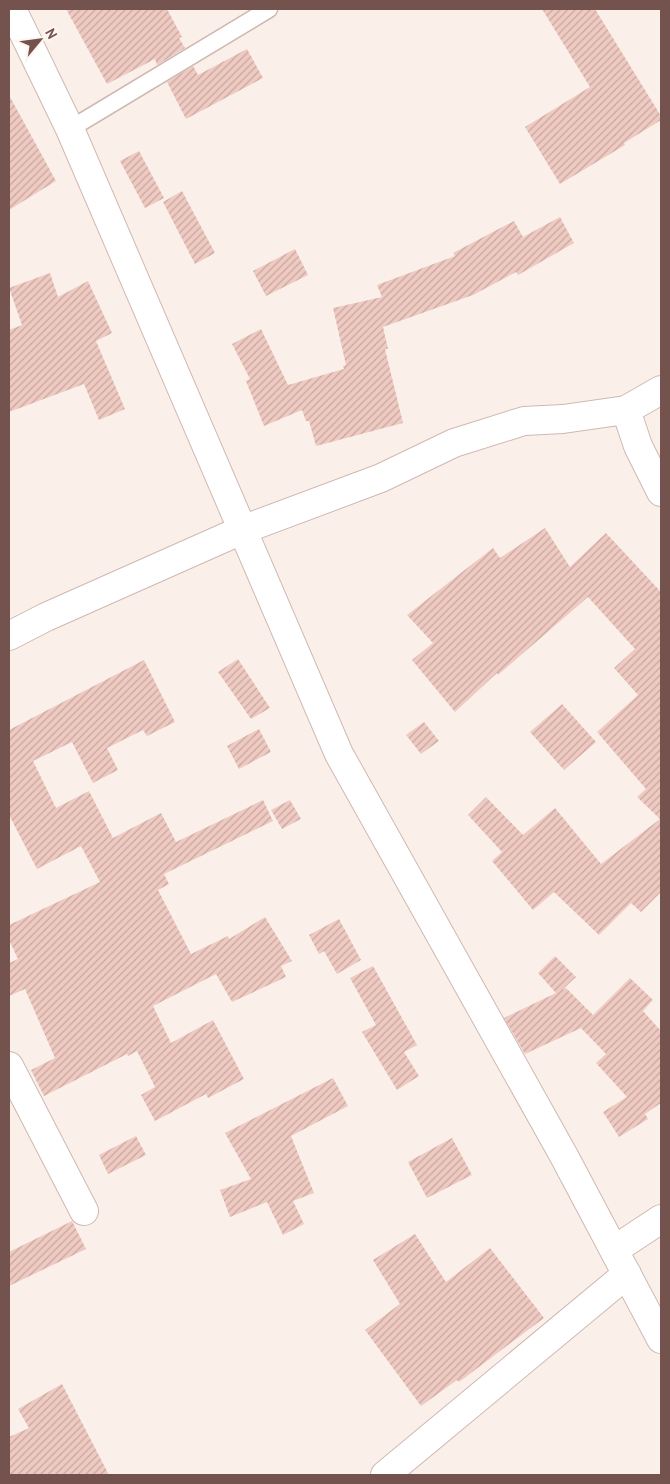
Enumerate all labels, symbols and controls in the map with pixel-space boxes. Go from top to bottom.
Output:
north arrow [15,15,65,65]
text: N [41,25,61,42]

